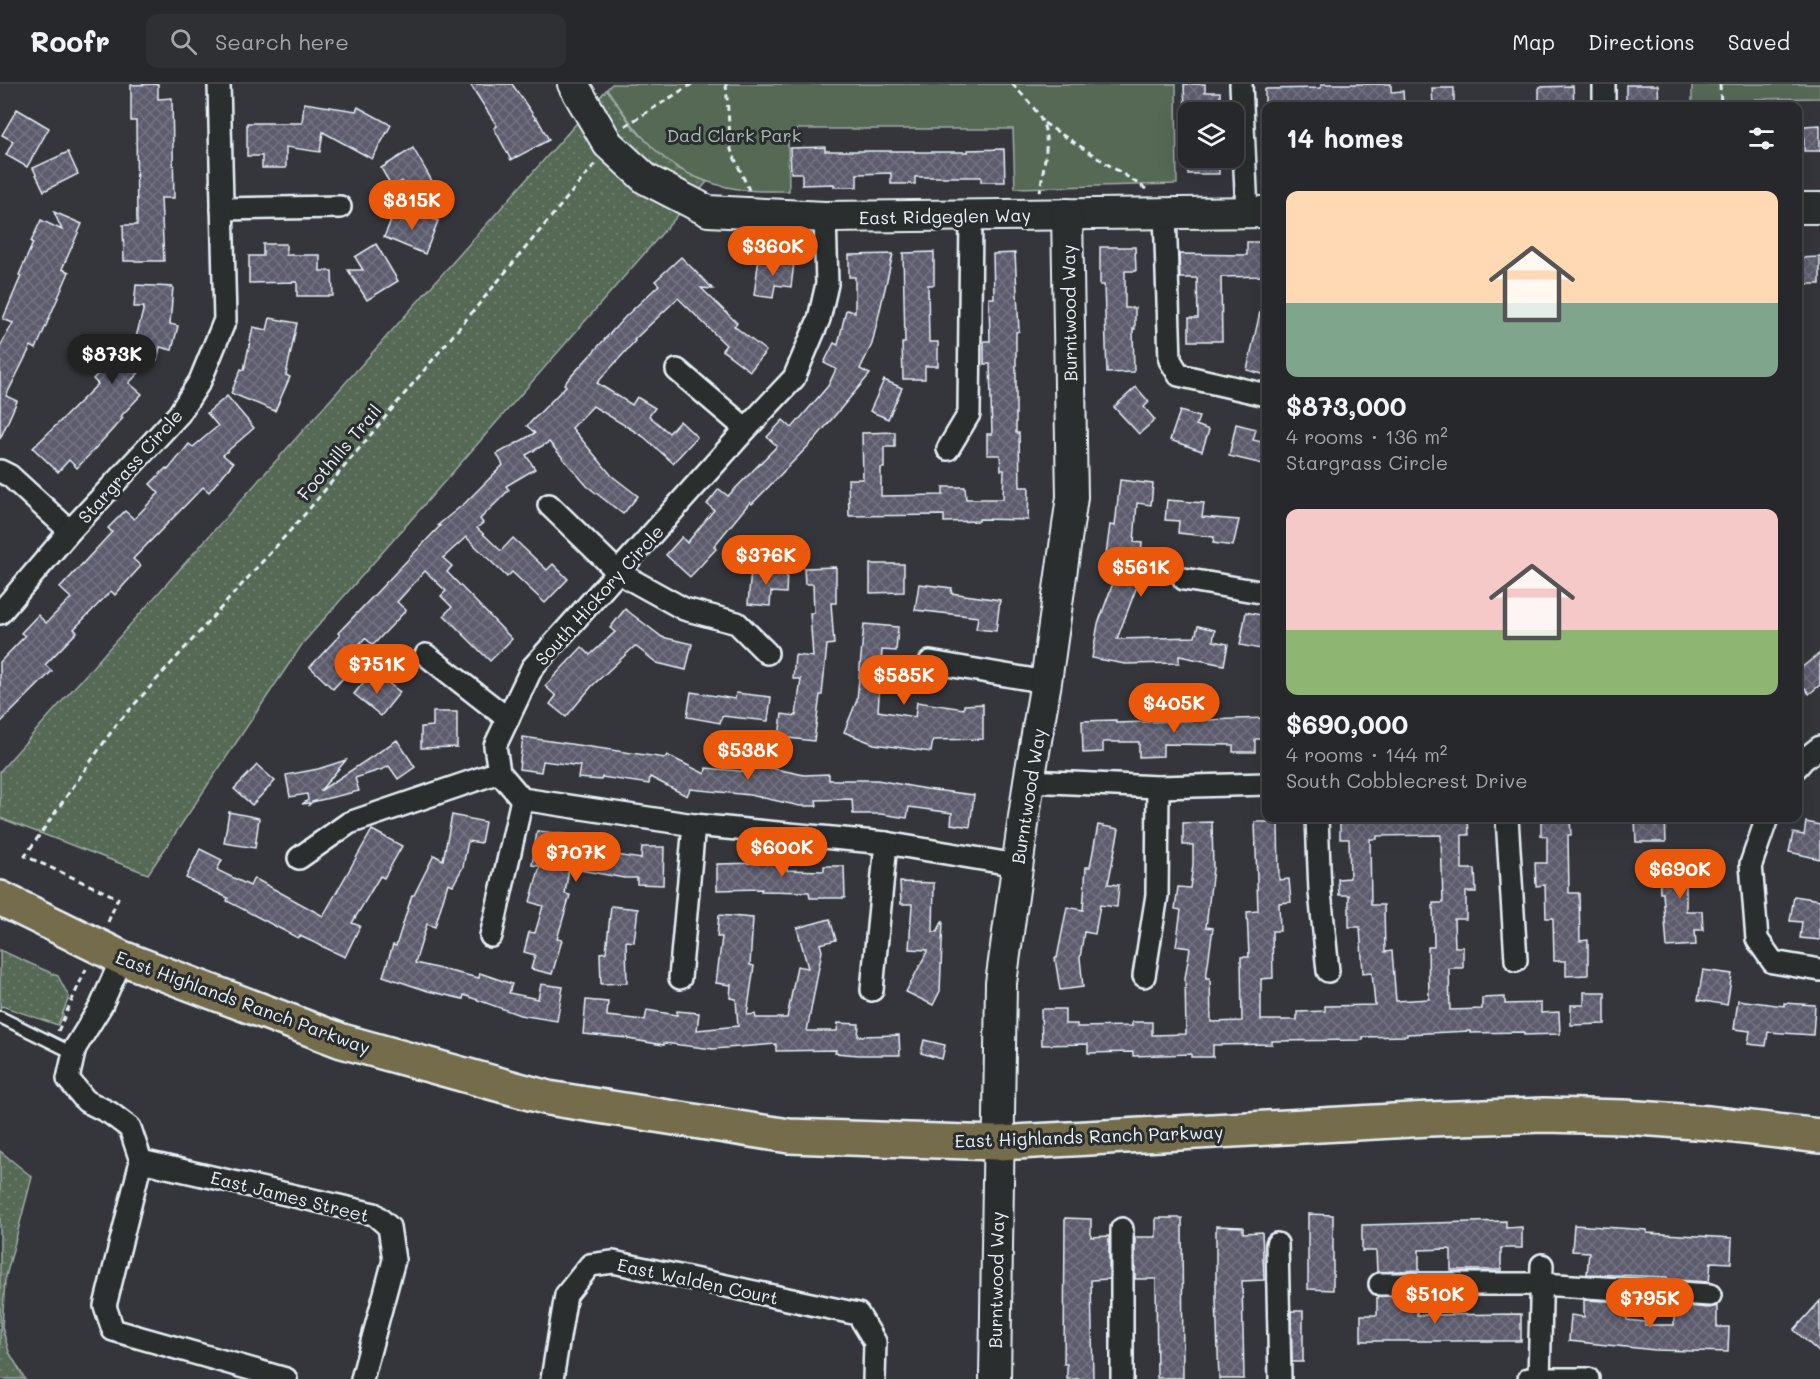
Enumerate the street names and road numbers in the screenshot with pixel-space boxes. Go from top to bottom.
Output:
street label: East Ridgeglen Way [859,202,1031,230]
street label: Burntwood Way [1056,244,1082,382]
street label: Foothills Trail [292,399,386,505]
street label: Stargrass Circle [72,404,188,528]
street label: South Hickory Circle [529,520,669,670]
street label: Burntwood Way [1005,727,1051,865]
street label: East Highlands Ranch Parkway [112,945,374,1059]
street label: East Highlands Ranch Parkway [954,1119,1224,1153]
street label: East James Street [208,1165,372,1227]
street label: Burntwood Way [983,1211,1009,1349]
street label: East Walden Court [615,1252,781,1310]

